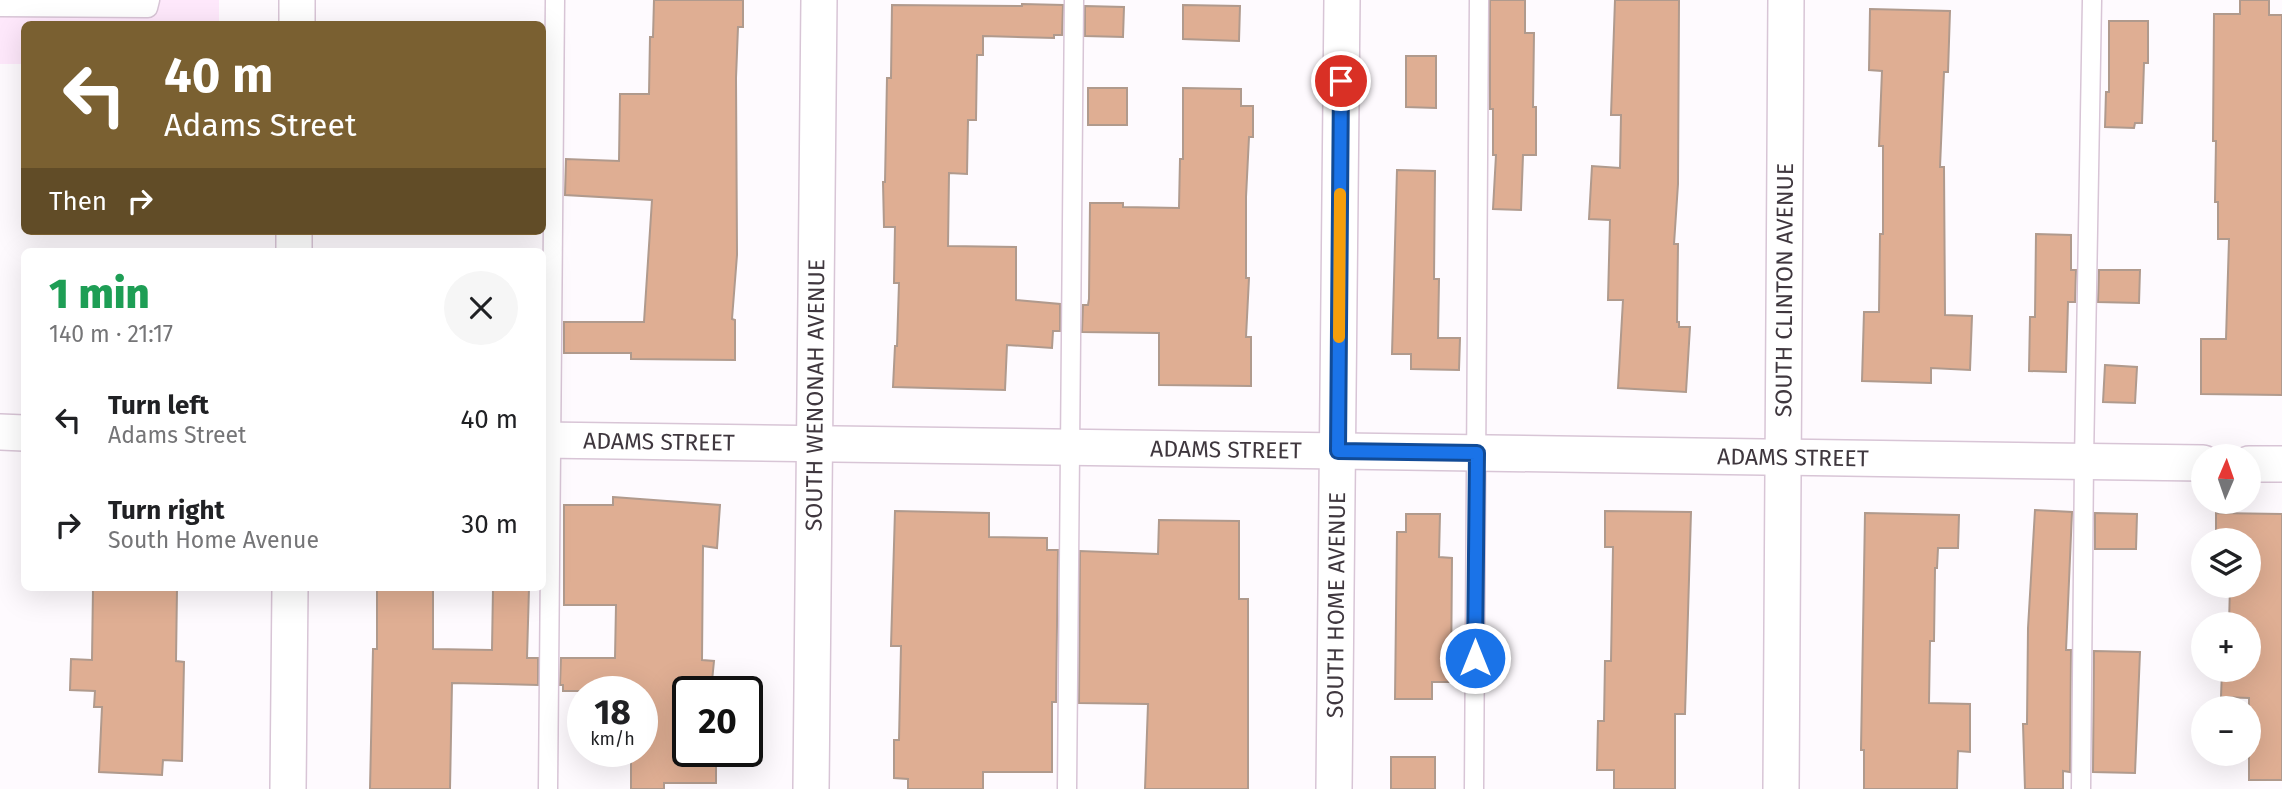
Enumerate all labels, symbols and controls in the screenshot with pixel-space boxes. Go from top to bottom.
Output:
text: 40 m [164,46,273,105]
icon: left [49,49,140,140]
pin [1311,51,1371,111]
icon: arrive [1322,62,1360,100]
text: Adams Street [164,106,357,144]
street label: SOUTH CLINTON AVENUE [1769,163,1799,417]
icon: right [121,182,159,220]
text: Then [49,186,107,217]
street label: SOUTH WENONAH AVENUE [800,259,830,531]
text: 1 min [49,269,150,319]
button: close [444,271,518,345]
text: 140 m · 21:17 [49,320,173,348]
text: Turn left [108,390,209,421]
icon: left [49,401,87,439]
text: 40 m [460,404,518,435]
text: Adams Street [108,421,246,449]
street label: ADAMS STREET [583,427,735,457]
street label: ADAMS STREET [1150,434,1302,465]
street label: ADAMS STREET [1717,442,1869,472]
north arrow [2191,444,2261,514]
map controls [2191,444,2261,766]
street label: SOUTH HOME AVENUE [1321,492,1351,718]
text: Turn right [108,495,225,526]
icon: right [49,506,87,544]
text: 30 m [461,509,518,540]
text: South Home Avenue [108,526,319,554]
button: layers [2191,528,2261,598]
button: + [2191,612,2261,682]
position arrow [1438,621,1512,695]
speed limit sign: 20 [672,676,763,767]
text: 18 [594,691,631,733]
button: − [2191,696,2261,766]
text: km/h [590,728,635,750]

